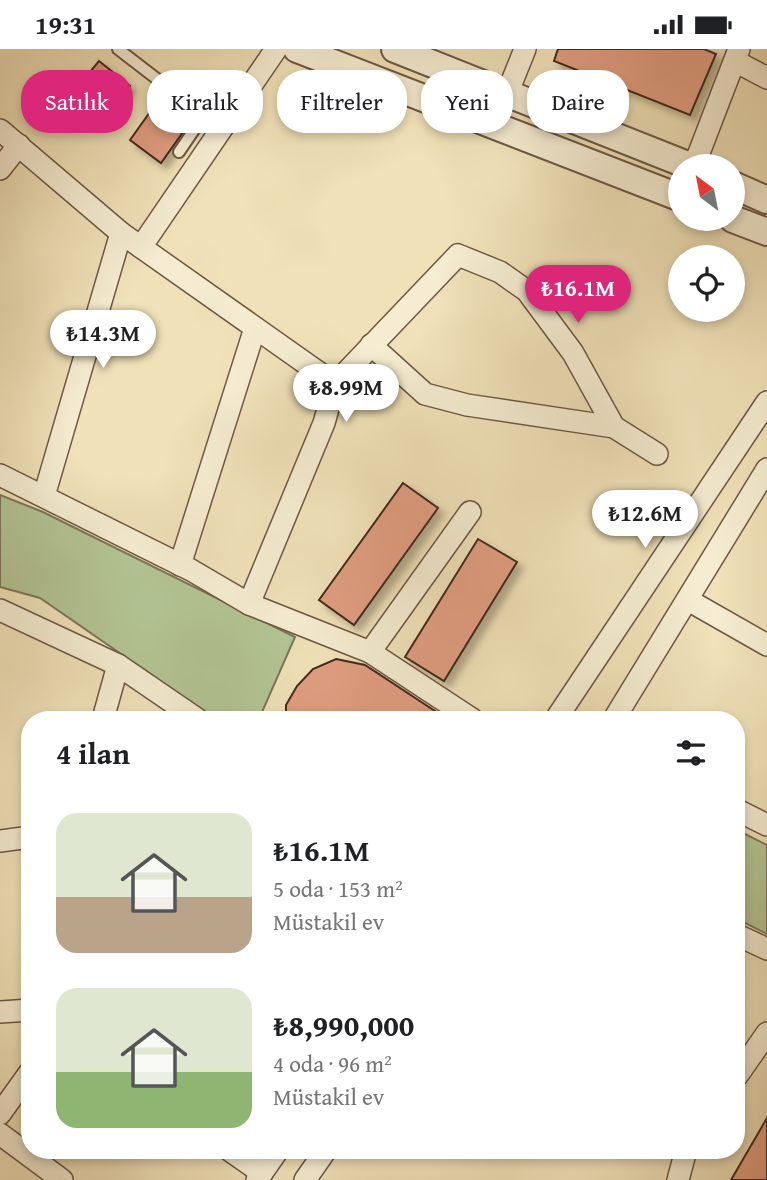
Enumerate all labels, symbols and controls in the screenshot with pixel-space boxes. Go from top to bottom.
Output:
text: 19:31 [35,5,96,44]
chip: Satılık [21,70,133,133]
chip: Kiralık [147,70,263,133]
chip: Filtreler [277,70,407,133]
chip: Yeni [421,70,513,133]
chip: Daire [527,70,629,133]
north arrow [668,154,746,231]
map controls [668,154,745,322]
button: locate [668,245,745,322]
pin: ₺16.1M [521,265,635,325]
text: ₺16.1M [541,271,615,304]
pin: ₺14.3M [46,311,160,370]
text: ₺14.3M [66,316,140,349]
pin: ₺8.99M [289,365,403,424]
text: ₺8.99M [309,370,383,403]
pin: ₺12.6M [588,491,702,550]
text: ₺12.6M [608,496,682,529]
text: 4 ilan [56,731,130,775]
icon: filters [672,734,710,772]
text: ₺16.1M [273,828,369,872]
icon: home [112,841,196,925]
text: 5 oda · 153 m² [273,872,403,905]
text: Müstakil ev [273,905,384,938]
text: ₺8,990,000 [273,1003,414,1047]
icon: home [112,1016,196,1100]
text: 4 oda · 96 m² [273,1047,392,1080]
text: Müstakil ev [273,1080,384,1113]

